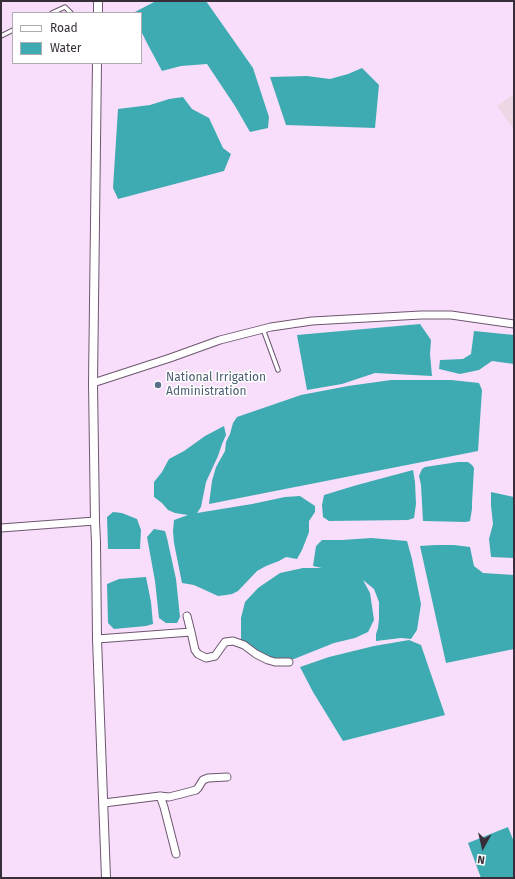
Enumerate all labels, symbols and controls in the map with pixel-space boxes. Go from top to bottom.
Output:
legend [12,12,142,64]
text: Road [50,21,78,35]
text: Water [50,41,81,55]
place label: National Irrigation Administration [166,371,266,399]
marker: National Irrigation Administration [153,380,163,390]
north arrow [463,827,503,867]
text: N [477,852,486,866]

